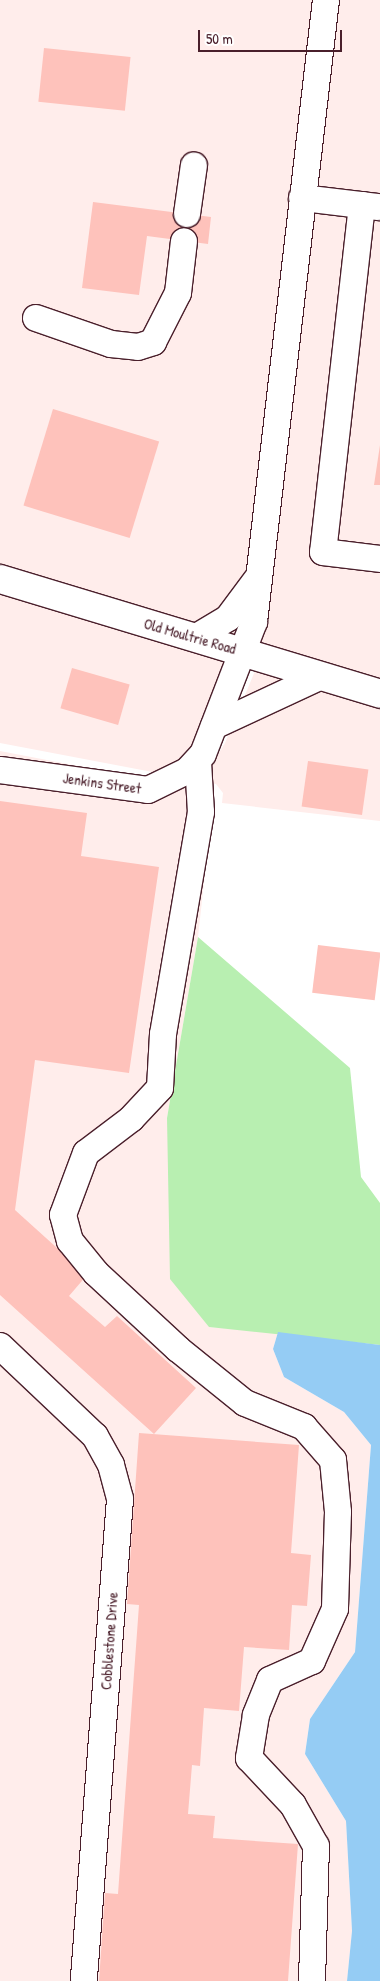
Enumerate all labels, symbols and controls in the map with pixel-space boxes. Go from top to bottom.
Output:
scale bar [200,20,344,52]
text: 50 m [206,28,233,49]
street label: Old Moultrie Road [142,614,238,658]
street label: Jenkins Street [62,769,142,797]
street label: Cobblestone Drive [97,1591,121,1691]

